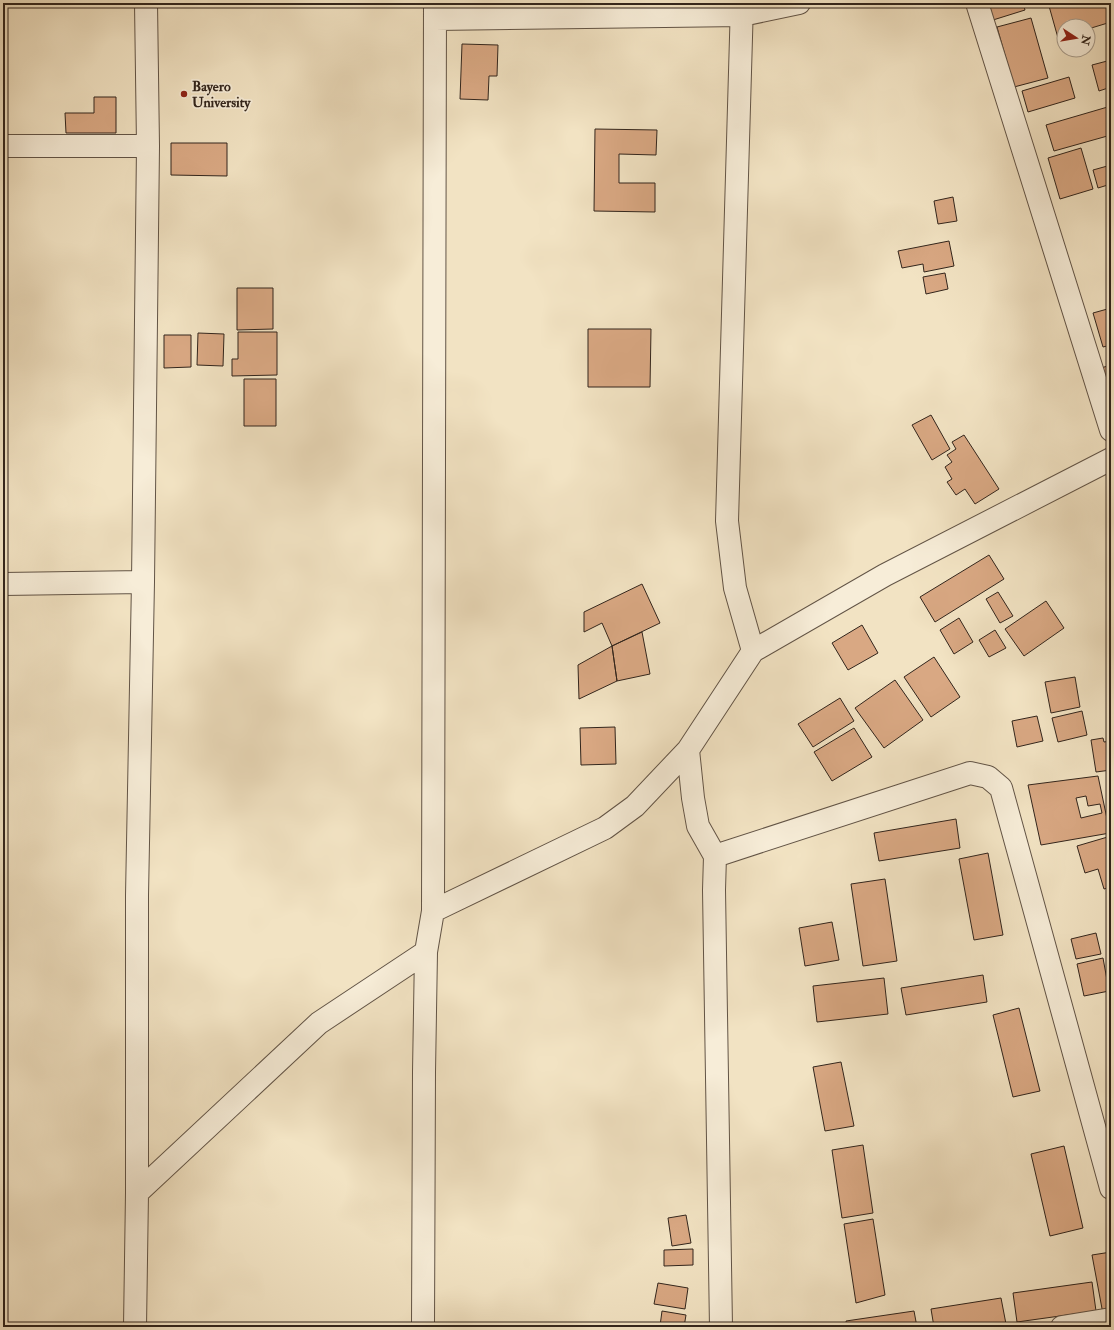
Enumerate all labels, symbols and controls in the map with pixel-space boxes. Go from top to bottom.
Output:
north arrow [1056,18,1096,58]
text: N [1078,33,1093,47]
place label: Bayero University [192,78,251,112]
marker: Bayero University [179,89,189,99]

